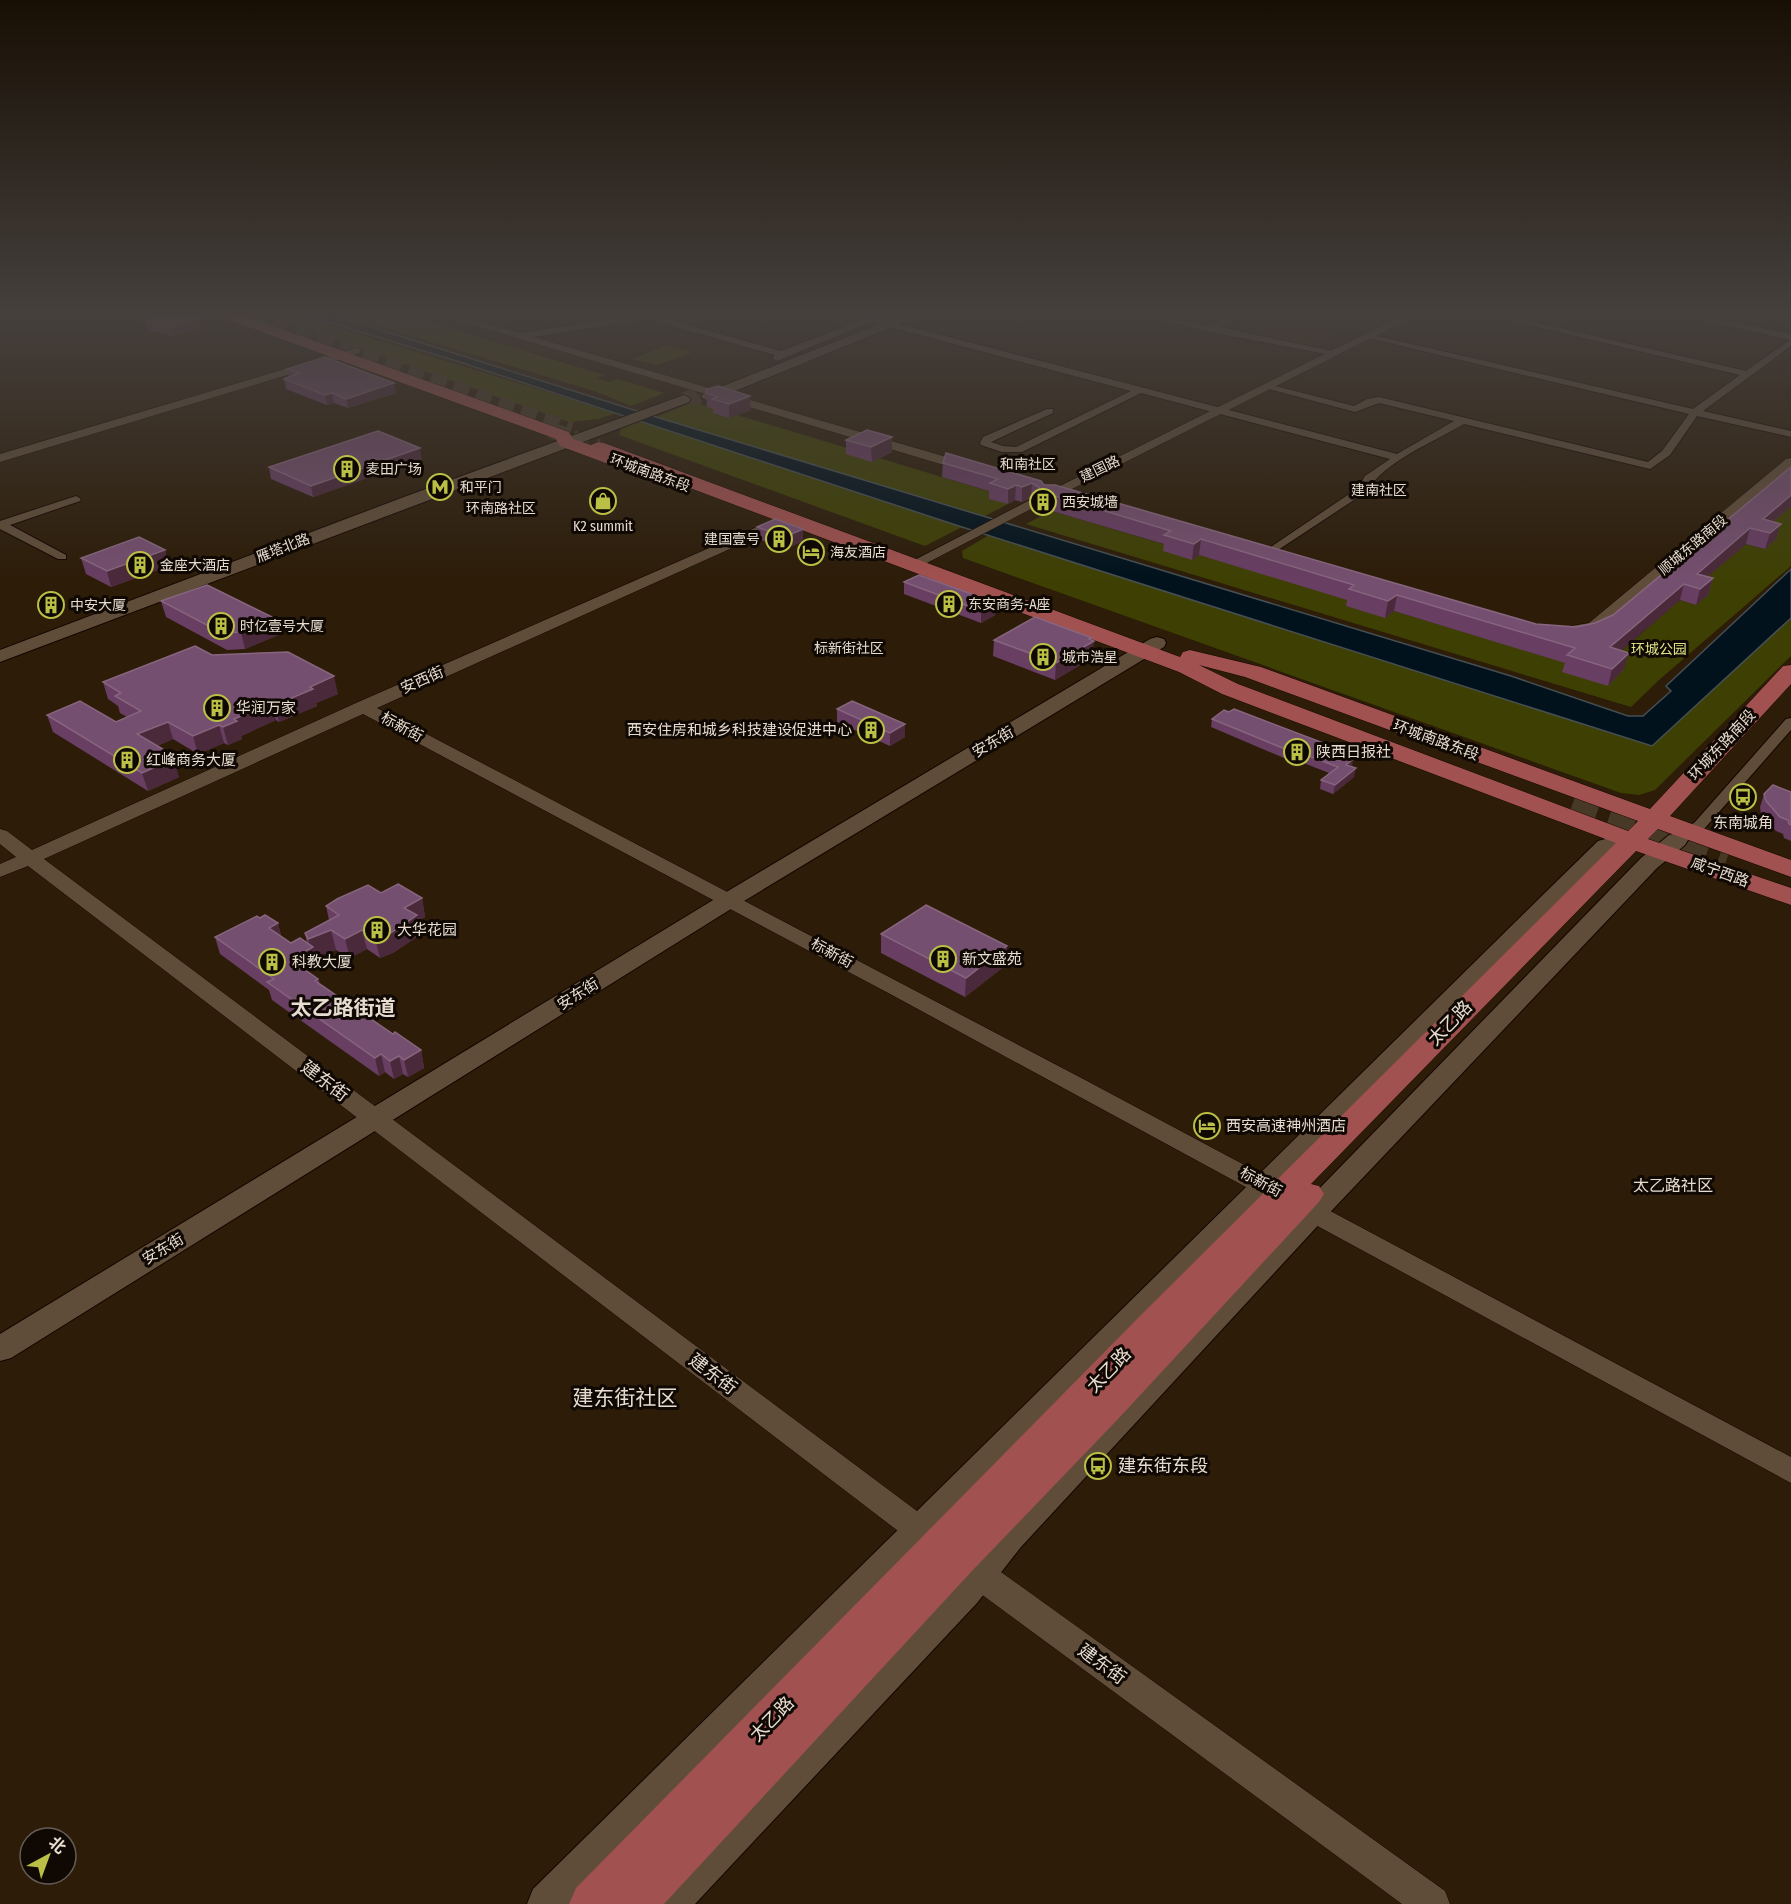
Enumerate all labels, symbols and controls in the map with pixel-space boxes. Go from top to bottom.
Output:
street label: 环城南路东段 [608,451,692,495]
street label: 建国路 [1077,452,1123,486]
building icon: 麦田广场 [332,454,362,484]
district label: 和南社区 [1000,456,1056,473]
place label: 麦田广场 [366,461,422,478]
metro station icon: 和平门 [425,472,455,502]
place label: 和平门 [460,479,502,496]
district label: 建南社区 [1351,482,1407,499]
shop icon: K2 summit [588,486,618,516]
building icon: 西安城墙 [1028,487,1058,517]
place label: 西安城墙 [1062,494,1118,511]
district label: 环南路社区 [466,500,536,517]
street label: 顺城东路南段 [1655,511,1731,579]
place label: K2 summit [573,518,633,535]
building icon: 建国壹号 [764,524,794,554]
street label: 雁塔北路 [254,530,312,566]
place label: 建国壹号 [704,531,760,548]
hotel icon: 海友酒店 [796,537,826,567]
place label: 海友酒店 [830,544,886,561]
building icon: 金座大酒店 [125,550,155,580]
place label: 金座大酒店 [160,557,230,574]
building icon: 东安商务-A座 [934,589,964,619]
building icon: 中安大厦 [36,590,66,620]
place label: 东安商务-A座 [968,596,1051,613]
place label: 中安大厦 [70,597,126,614]
building icon: 时亿壹号大厦 [206,611,236,641]
place label: 时亿壹号大厦 [240,618,324,635]
district label: 标新街社区 [814,640,884,657]
park label: 环城公园 [1631,641,1687,658]
building icon: 城市浩星 [1028,642,1058,672]
place label: 城市浩星 [1062,649,1118,666]
street label: 安西街 [398,663,446,697]
building icon: 华润万家 [202,693,232,723]
place label: 华润万家 [236,699,296,717]
street label: 环城东路南段 [1685,706,1759,784]
street label: 标新街 [378,708,426,746]
building icon: 西安住房和城乡科技建设促进中心 [856,715,886,745]
street label: 环城南路东段 [1391,716,1481,764]
place label: 西安住房和城乡科技建设促进中心 [627,721,852,739]
street label: 安东街 [969,723,1017,761]
building icon: 陕西日报社 [1282,737,1312,767]
place label: 陕西日报社 [1316,743,1391,761]
building icon: 红峰商务大厦 [112,745,142,775]
place label: 红峰商务大厦 [146,751,236,769]
bus stop icon: 东南城角 [1728,782,1758,812]
place label: 东南城角 [1713,814,1773,832]
street label: 咸宁西路 [1689,853,1751,891]
building icon: 大华花园 [362,915,392,945]
place label: 大华花园 [397,921,457,939]
street label: 标新街 [808,934,856,972]
building icon: 新文盛苑 [928,944,958,974]
building icon: 科教大厦 [257,947,287,977]
place label: 新文盛苑 [962,950,1022,968]
place label: 科教大厦 [292,953,352,971]
street label: 安东街 [554,974,602,1014]
district label: 太乙路街道 [291,995,396,1021]
street label: 太乙路 [1423,996,1477,1050]
street label: 建东街 [297,1056,353,1106]
hotel icon: 西安高速神州酒店 [1192,1111,1222,1141]
place label: 西安高速神州酒店 [1226,1117,1346,1135]
street label: 标新街 [1237,1163,1285,1201]
district label: 太乙路社区 [1633,1176,1713,1195]
street label: 安东街 [139,1230,187,1268]
street label: 太乙路 [1082,1343,1136,1397]
street label: 建东街 [685,1349,741,1399]
district label: 建东街社区 [573,1385,678,1411]
bus stop icon: 建东街东段 [1083,1451,1113,1481]
place label: 建东街东段 [1118,1455,1208,1477]
street label: 建东街 [1074,1639,1130,1689]
street label: 太乙路 [745,1692,799,1746]
north arrow [18,1826,78,1886]
text: 北 [45,1833,70,1857]

